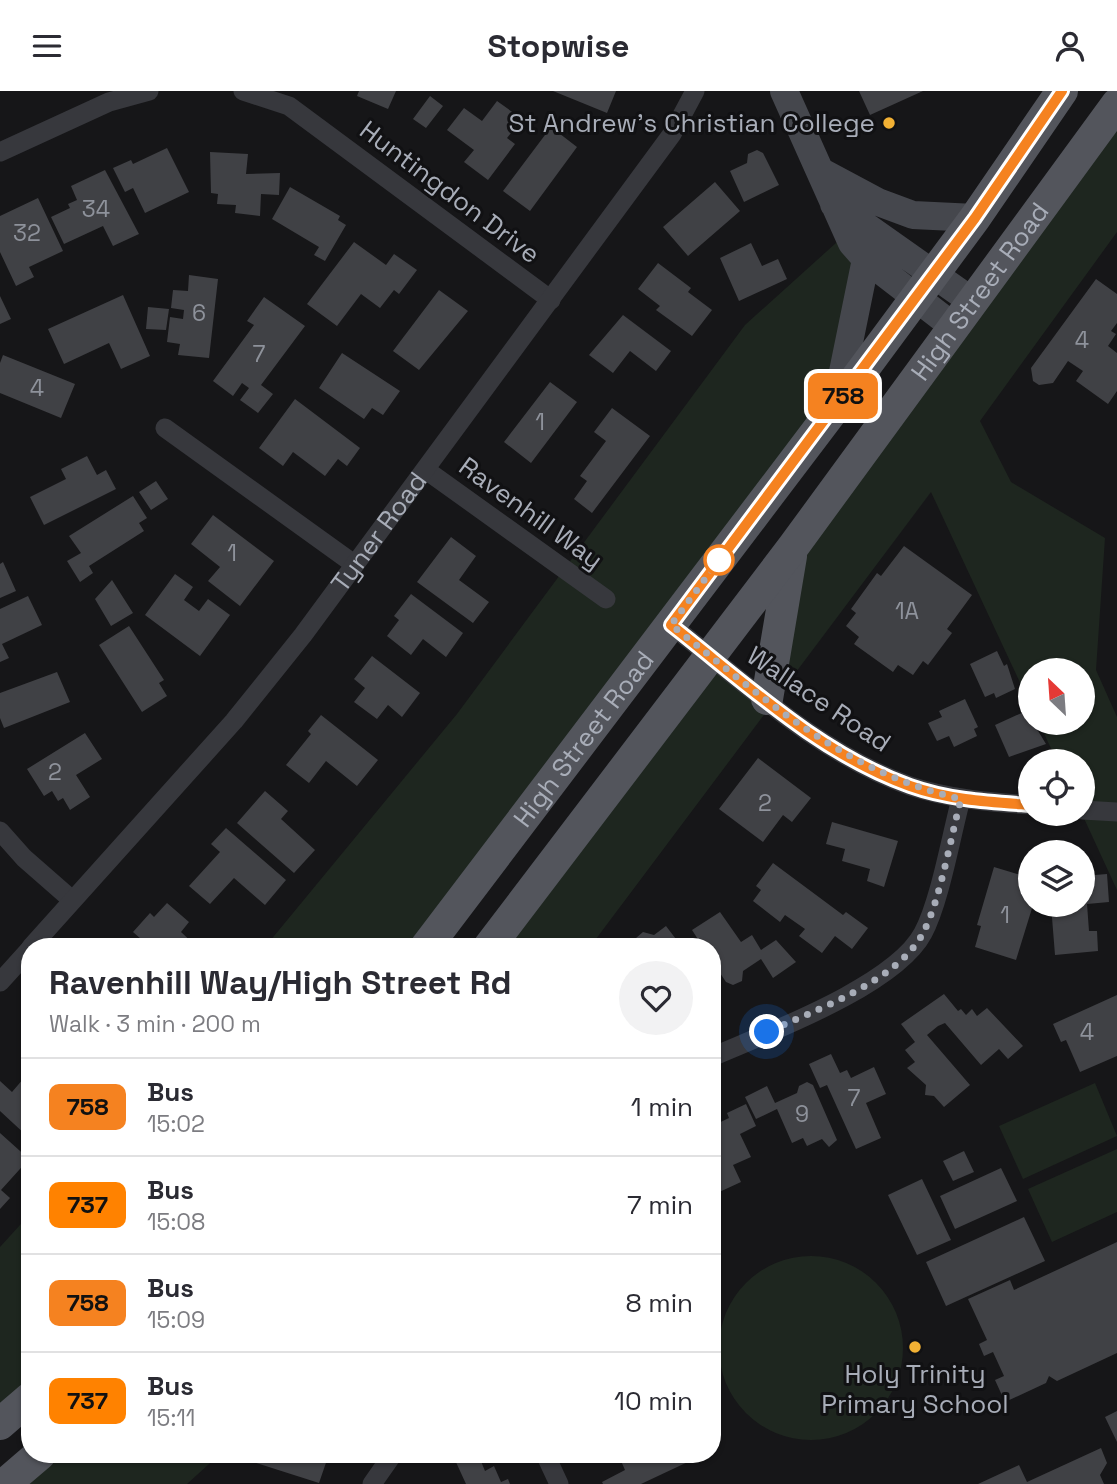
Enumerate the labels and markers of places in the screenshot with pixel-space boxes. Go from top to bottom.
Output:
place label: St Andrew's Christian College [509,106,875,140]
marker: St Andrew's Christian College [881,115,897,131]
unlabelled marker [704,545,734,575]
marker: Holy Trinity Primary School [907,1339,923,1355]
place label: Holy Trinity Primary School [821,1357,1009,1421]

